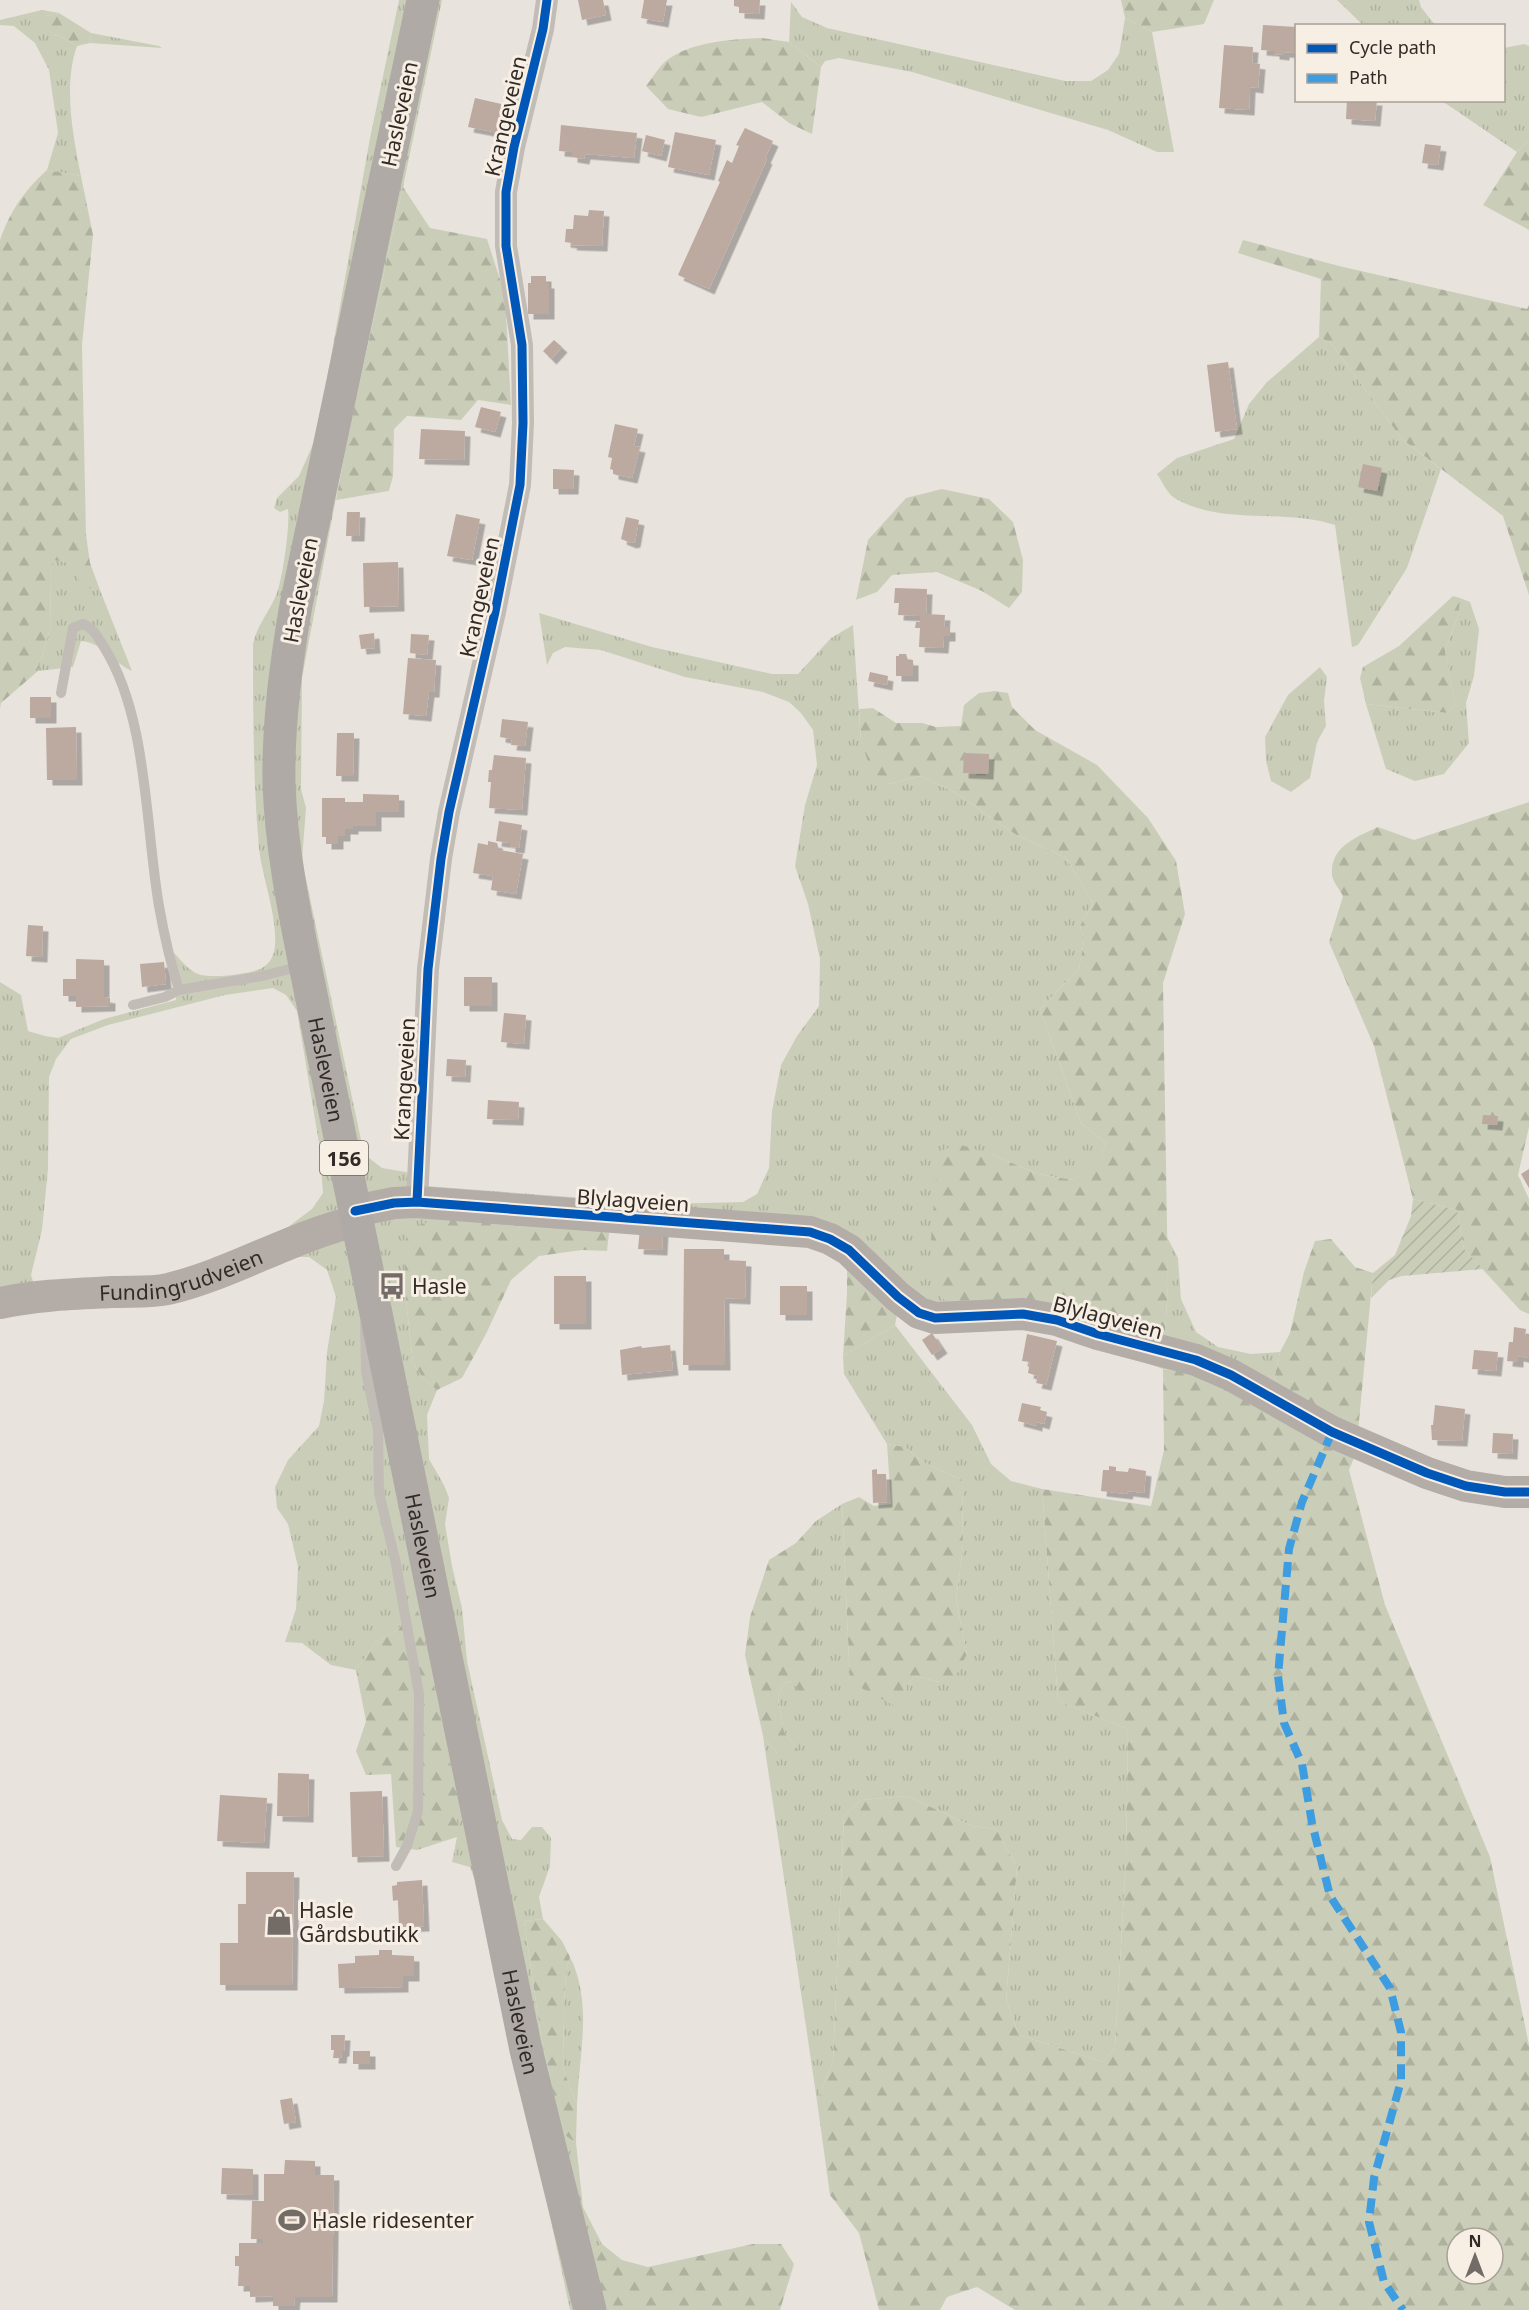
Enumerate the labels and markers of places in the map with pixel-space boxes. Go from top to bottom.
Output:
bus stop icon: Hasle [377,1271,407,1301]
place label: Hasle [412,1272,467,1300]
place label: Hasle Gårdsbutikk [299,1896,419,1948]
shop icon: Hasle Gårdsbutikk [264,1907,294,1937]
sports icon: Hasle ridesenter [277,2205,307,2235]
place label: Hasle ridesenter [312,2206,474,2234]

